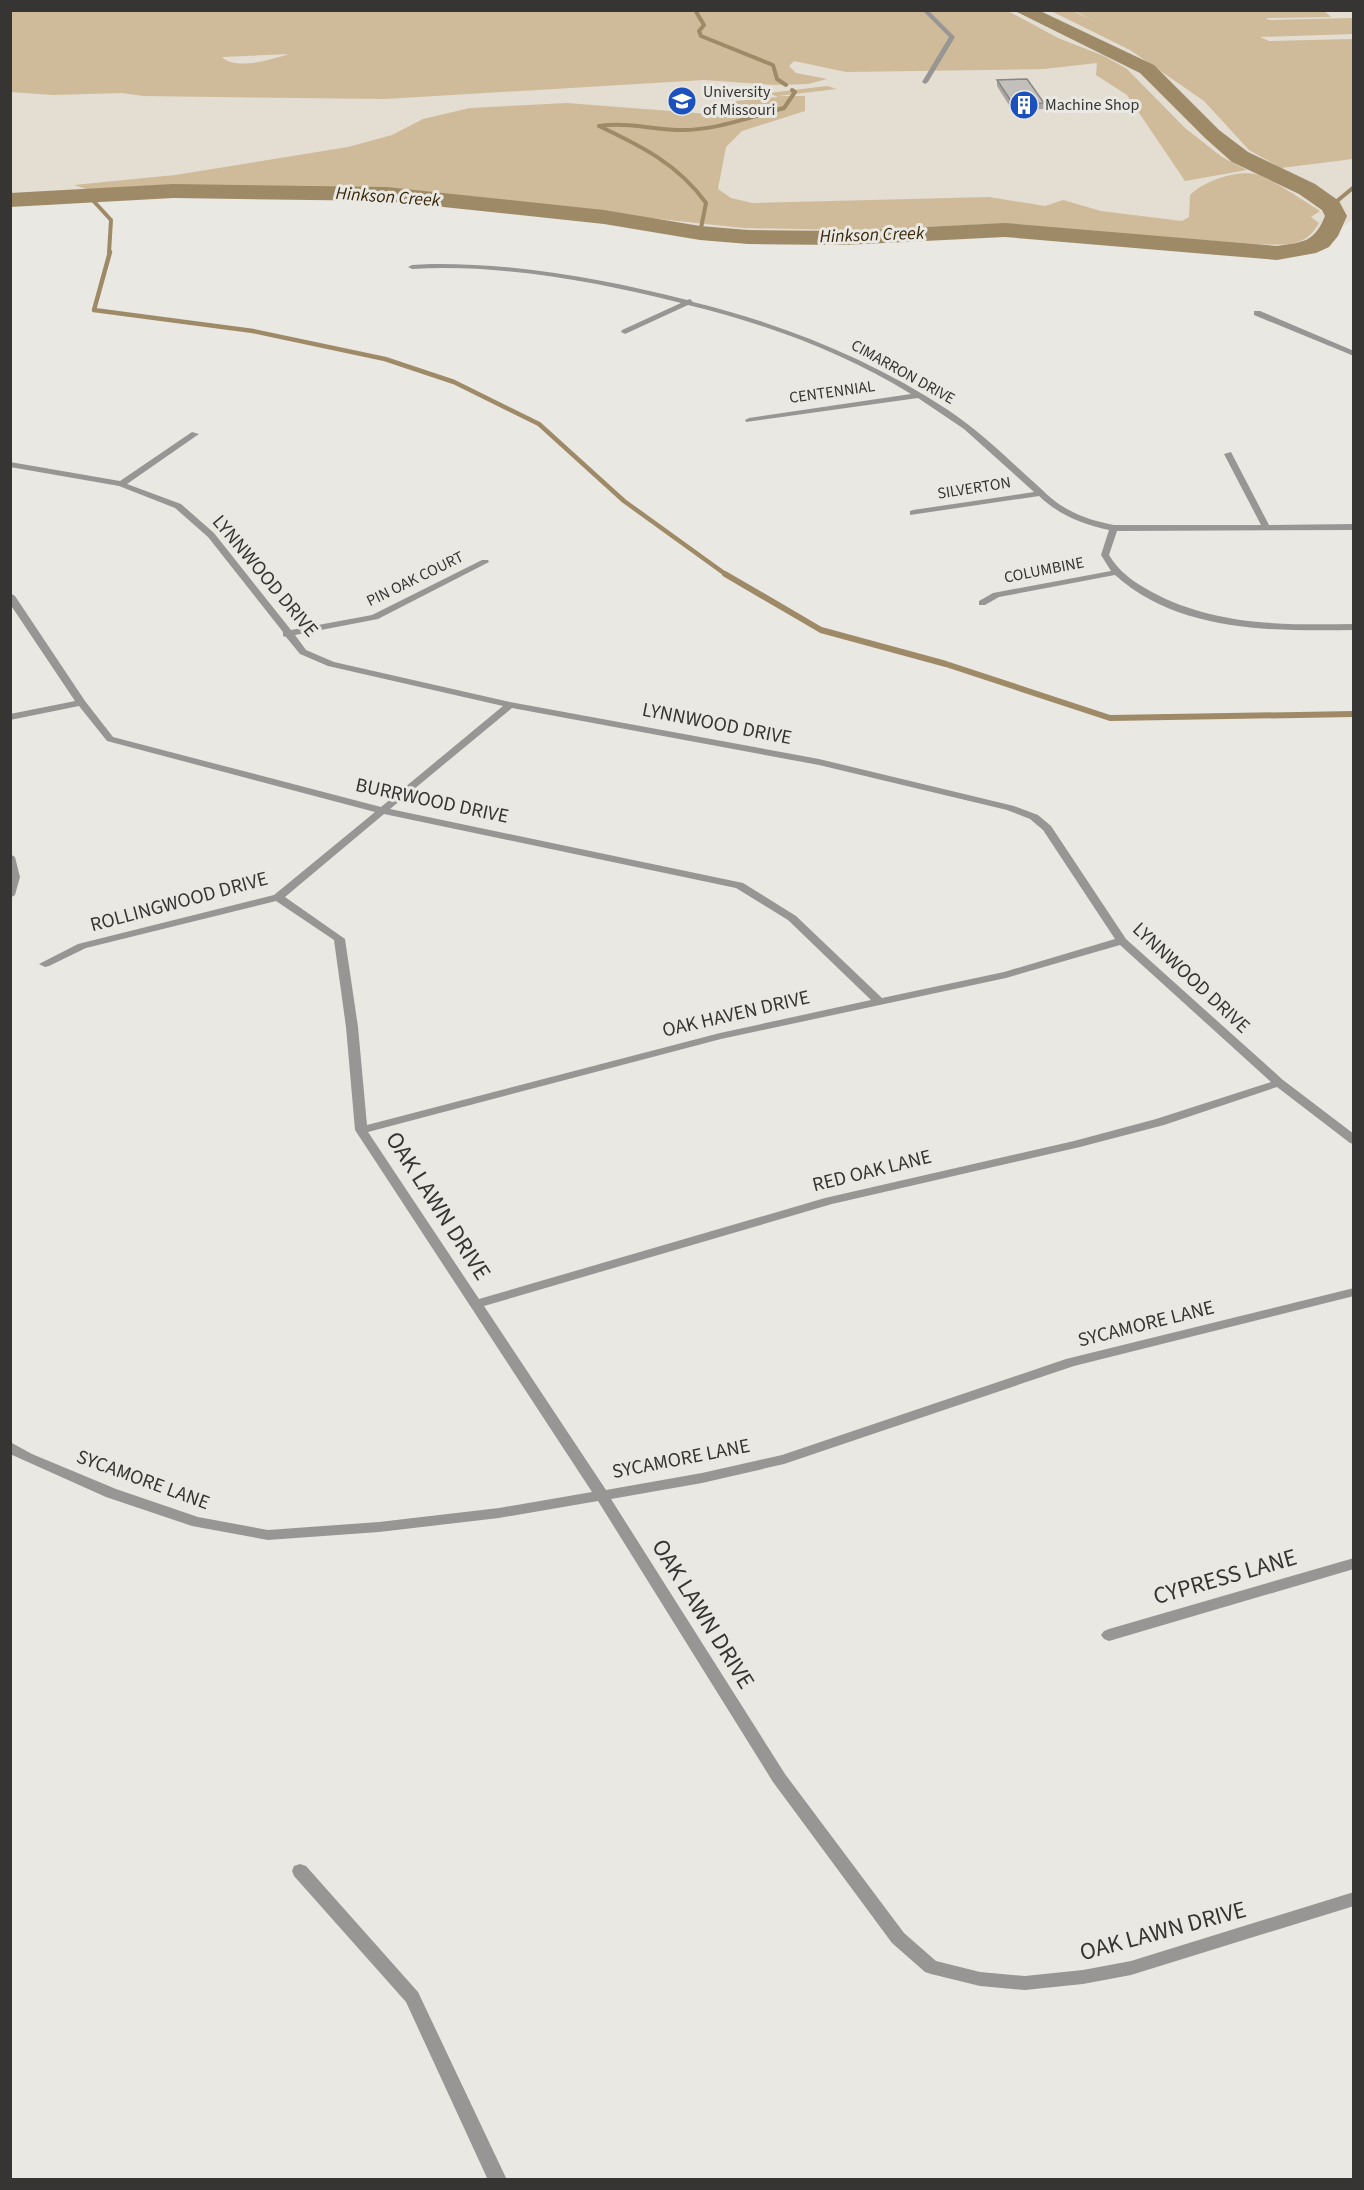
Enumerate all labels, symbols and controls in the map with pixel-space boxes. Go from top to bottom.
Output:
place label: University of Missouri [703,81,775,121]
school or university icon: University of Missouri [666,85,698,117]
building icon: Machine Shop [1008,89,1040,121]
place label: Machine Shop [1045,94,1139,116]
water label: Hinkson Creek [335,181,442,213]
water label: Hinkson Creek [819,221,925,249]
street label: CIMARRON DRIVE [847,334,959,410]
street label: CENTENNIAL [788,375,876,409]
street label: SILVERTON [936,471,1012,505]
street label: LYNNWOOD DRIVE [205,509,325,643]
street label: PIN OAK COURT [363,546,468,612]
street label: COLUMBINE [1002,551,1086,589]
street label: LYNNWOOD DRIVE [640,696,794,752]
street label: BURRWOOD DRIVE [353,771,511,831]
street label: ROLLINGWOOD DRIVE [87,865,271,939]
street label: LYNNWOOD DRIVE [1126,916,1256,1040]
street label: OAK HAVEN DRIVE [659,983,813,1045]
street label: OAK LAWN DRIVE [377,1125,499,1287]
street label: RED OAK LANE [809,1143,935,1199]
street label: SYCAMORE LANE [1075,1294,1217,1354]
street label: SYCAMORE LANE [610,1432,752,1486]
street label: SYCAMORE LANE [73,1443,213,1517]
street label: OAK LAWN DRIVE [643,1532,763,1696]
street label: CYPRESS LANE [1149,1540,1301,1614]
street label: OAK LAWN DRIVE [1076,1892,1250,1970]

